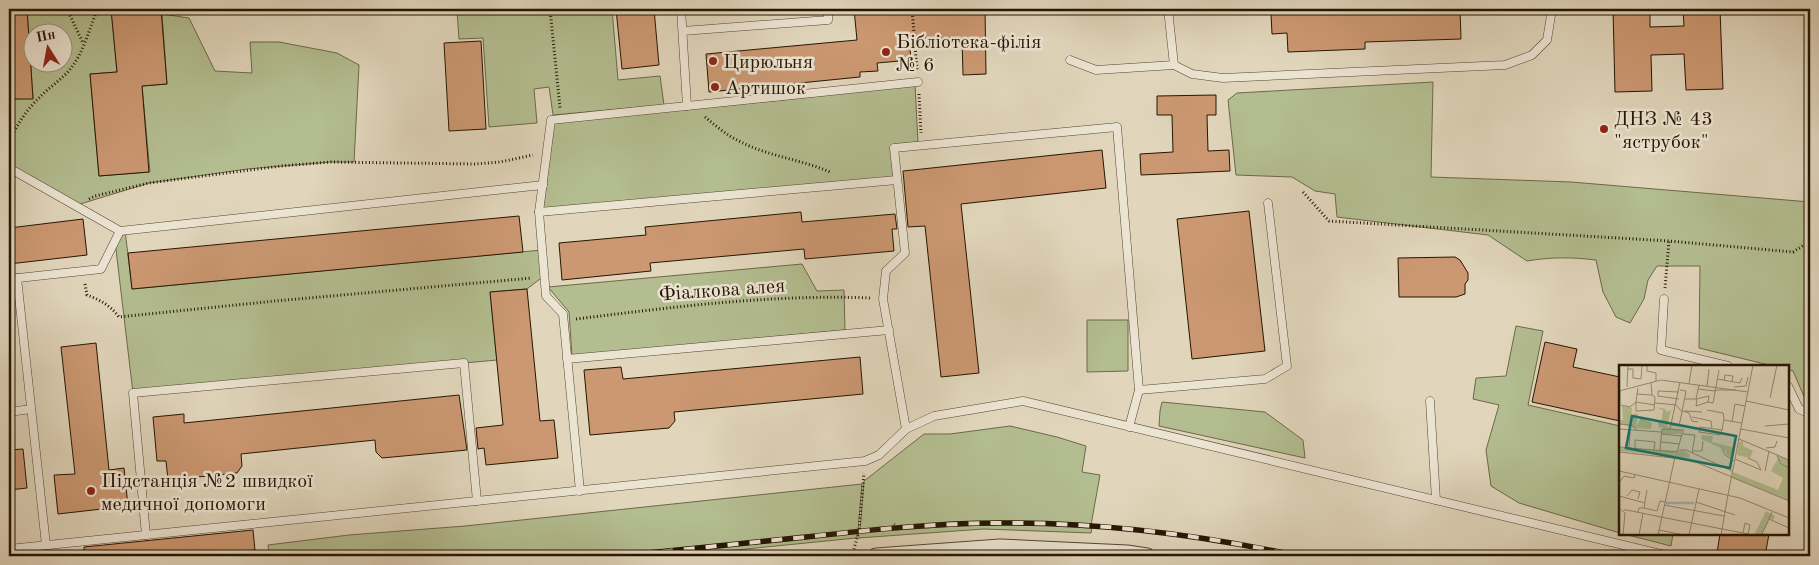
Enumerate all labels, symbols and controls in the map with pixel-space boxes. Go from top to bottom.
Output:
north arrow [22,22,72,72]
text: Пн [35,27,57,45]
place label: Бібліотека-філія № 6 [896,33,1041,76]
marker: Бібліотека-філія № 6 [880,46,892,58]
place label: Цирюльня [723,53,813,73]
marker: Цирюльня [707,55,719,67]
place label: Артишок [725,79,806,99]
marker: Артишок [709,81,721,93]
place label: ДНЗ № 43 "яструбок" [1614,110,1713,153]
marker: ДНЗ № 43 "яструбок" [1598,123,1610,135]
street label: Фіалкова алея [658,277,786,305]
inset map [1619,365,1789,535]
place label: Підстанція №2 швидкої медичної допомоги [101,472,313,515]
marker: Підстанція №2 швидкої медичної допомоги [85,485,97,497]

